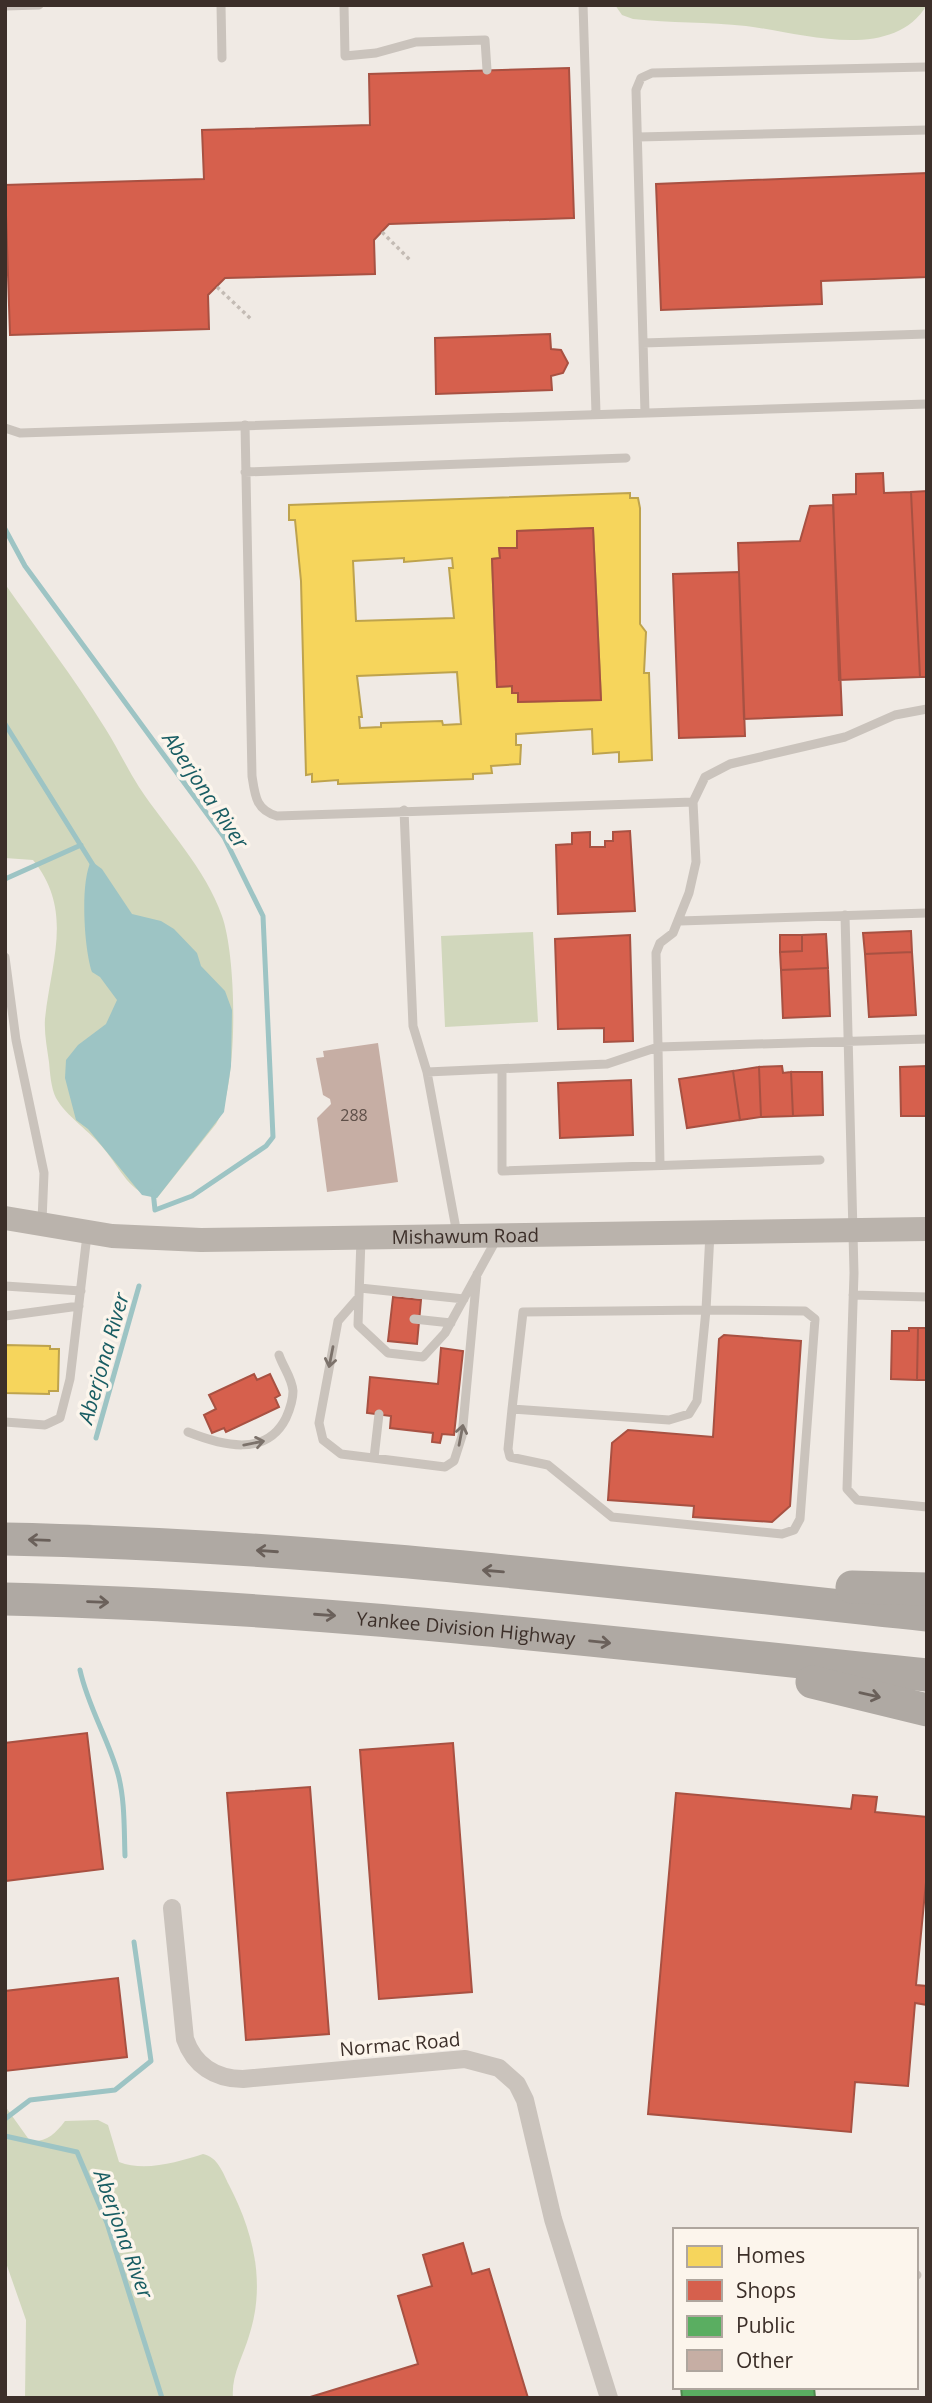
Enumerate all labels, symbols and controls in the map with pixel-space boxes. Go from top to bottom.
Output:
water label: Aberjona River [156,725,256,854]
house number: 288 [340,1104,368,1126]
street label: Mishawum Road [391,1222,539,1250]
water label: Aberjona River [70,1289,135,1429]
one-way arrow [324,1345,337,1367]
one-way arrow [455,1424,469,1447]
one-way arrow [242,1435,265,1449]
one-way arrow [28,1533,51,1546]
one-way arrow [255,1544,278,1557]
one-way arrow [482,1564,505,1577]
one-way arrow [86,1595,109,1608]
street label: Yankee Division Highway [356,1605,577,1651]
one-way arrow [313,1609,336,1622]
one-way arrow [588,1635,611,1648]
one-way arrow [858,1688,881,1702]
street label: Normac Road [339,2026,461,2062]
water label: Aberjona River [87,2164,160,2303]
legend [673,2228,918,2389]
text: Homes [736,2241,805,2269]
text: Shops [736,2276,796,2304]
text: Public [736,2311,795,2339]
text: Other [736,2346,793,2374]

